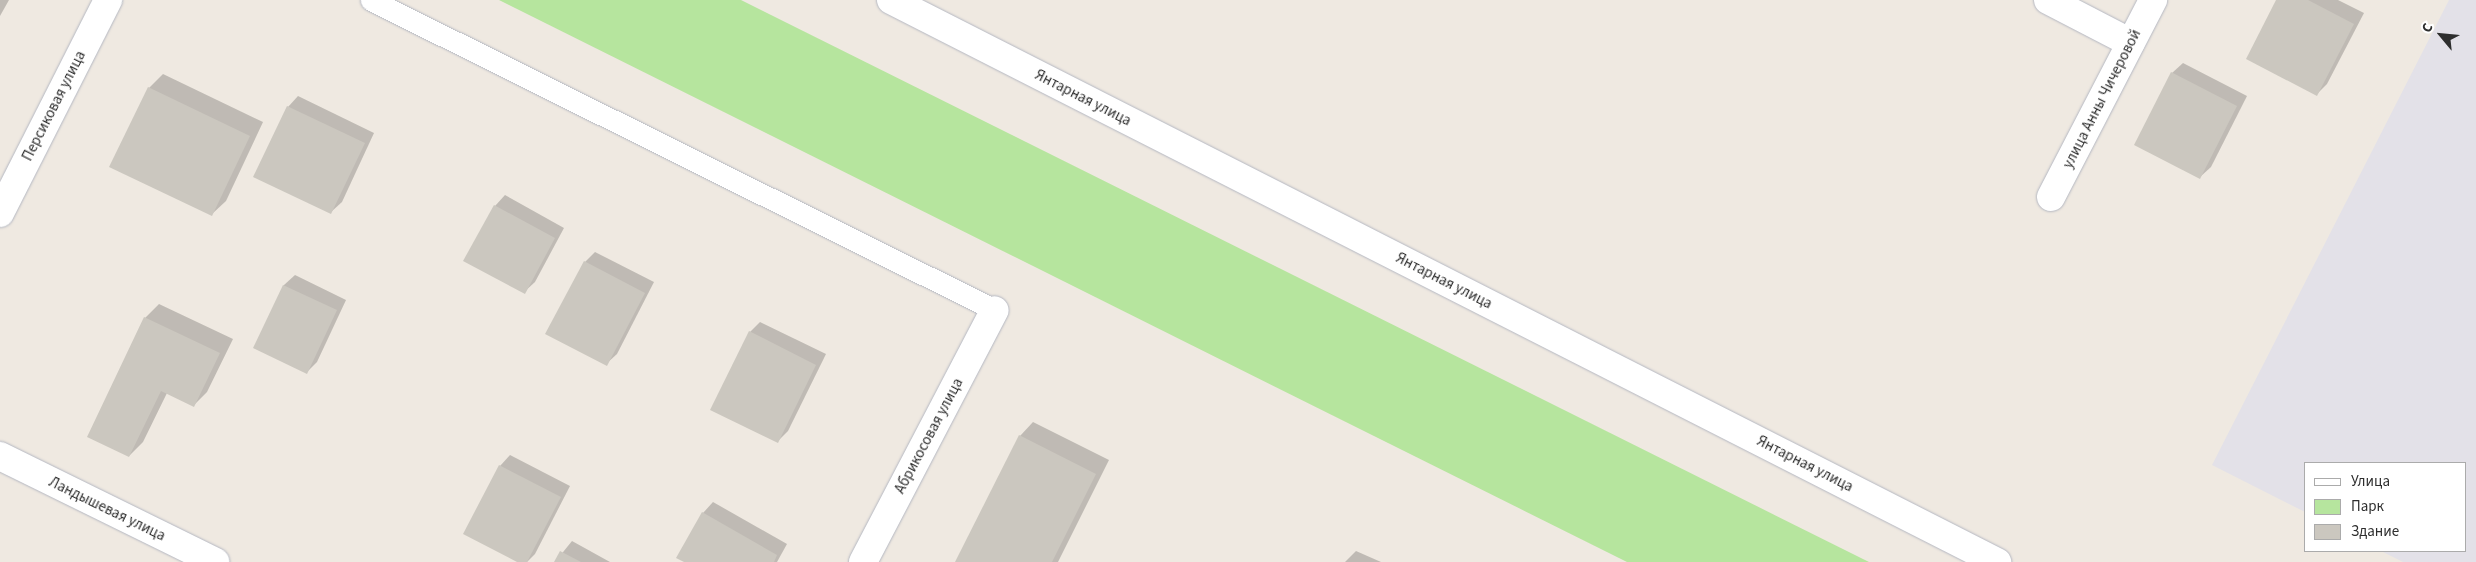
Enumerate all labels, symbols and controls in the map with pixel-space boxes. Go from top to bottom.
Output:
north arrow [2416,10,2466,60]
text: С [2417,20,2438,36]
street label: улица Анны Чичеровой [2059,26,2145,172]
street label: Персиковая улица [18,48,90,164]
street label: Янтарная улица [1032,66,1134,130]
street label: Янтарная улица [1393,249,1495,313]
street label: Абрикосовая улица [891,375,967,497]
street label: Янтарная улица [1754,432,1856,496]
legend [2304,462,2466,552]
text: Улица [2351,471,2390,492]
street label: Ландышевая улица [46,473,168,545]
text: Парк [2351,496,2384,517]
text: Здание [2351,521,2399,542]

